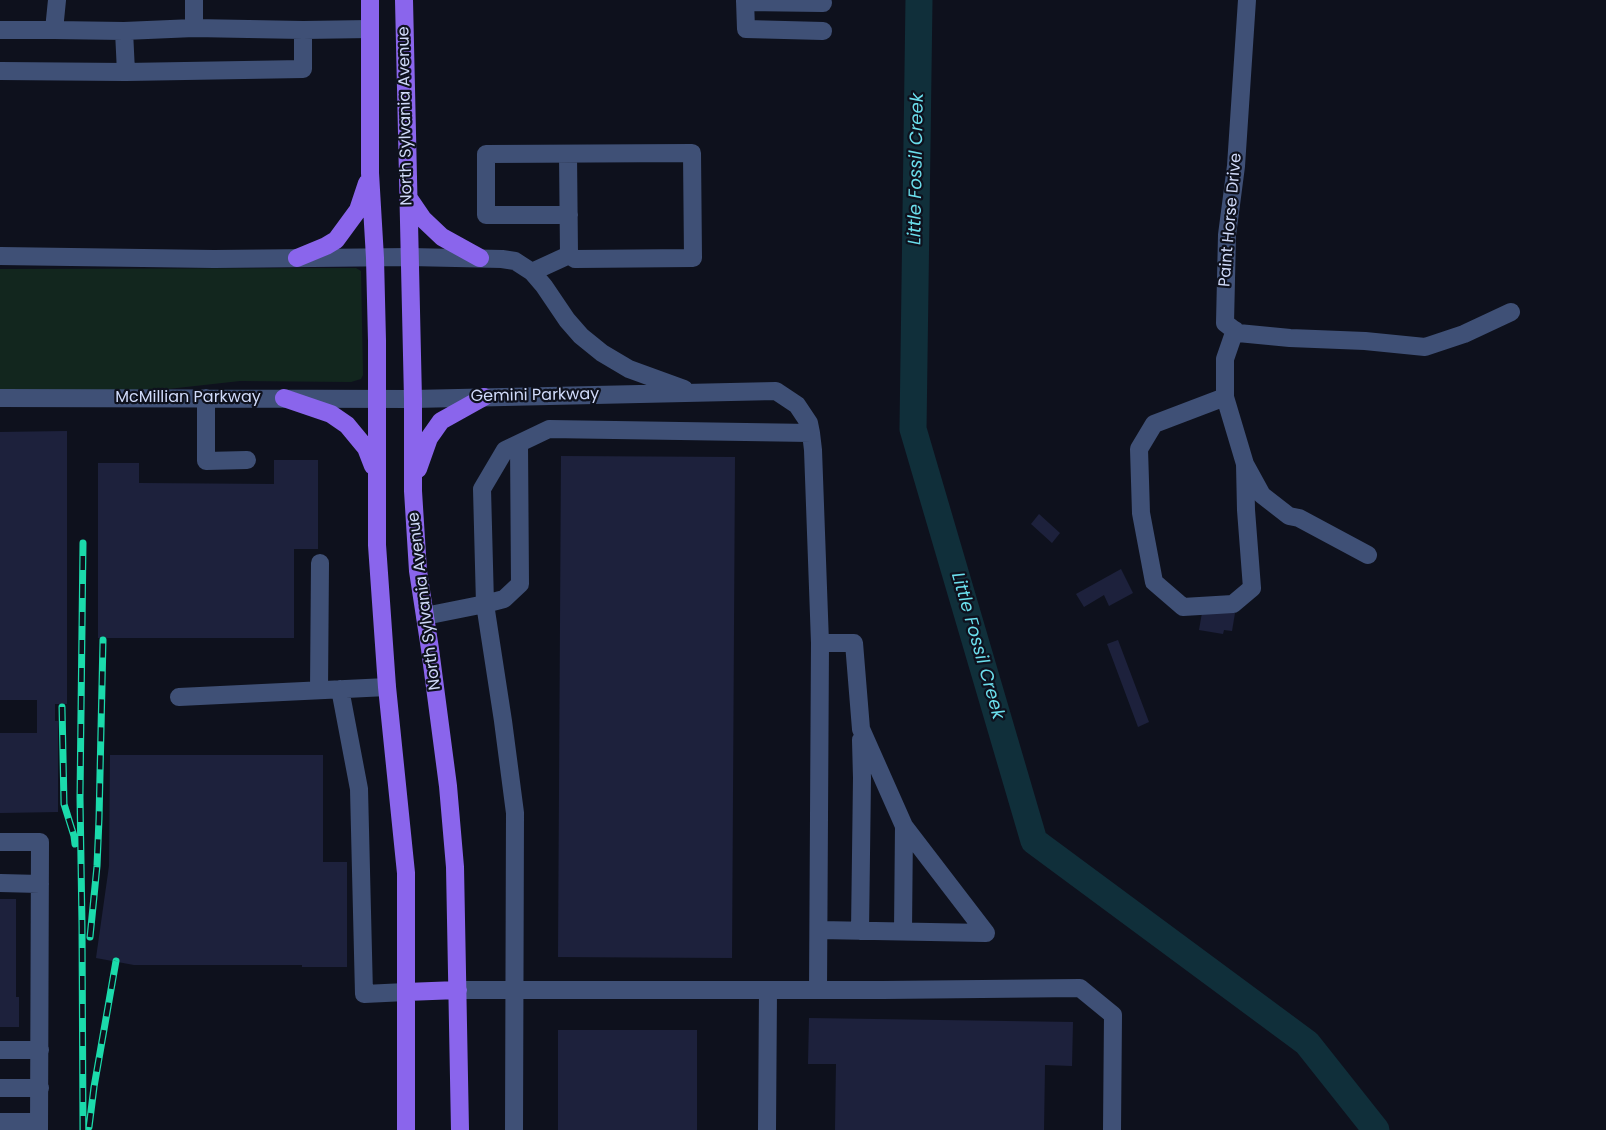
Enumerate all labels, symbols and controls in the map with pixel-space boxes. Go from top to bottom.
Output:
street label: North Sylvania Avenue [395,26,417,206]
water label: Little Fossil Creek [905,93,929,245]
street label: Paint Horse Drive [1216,152,1246,288]
street label: Gemini Parkway [471,385,599,407]
street label: McMillian Parkway [115,388,261,408]
street label: North Sylvania Avenue [405,511,445,691]
water label: Little Fossil Creek [946,570,1008,722]

